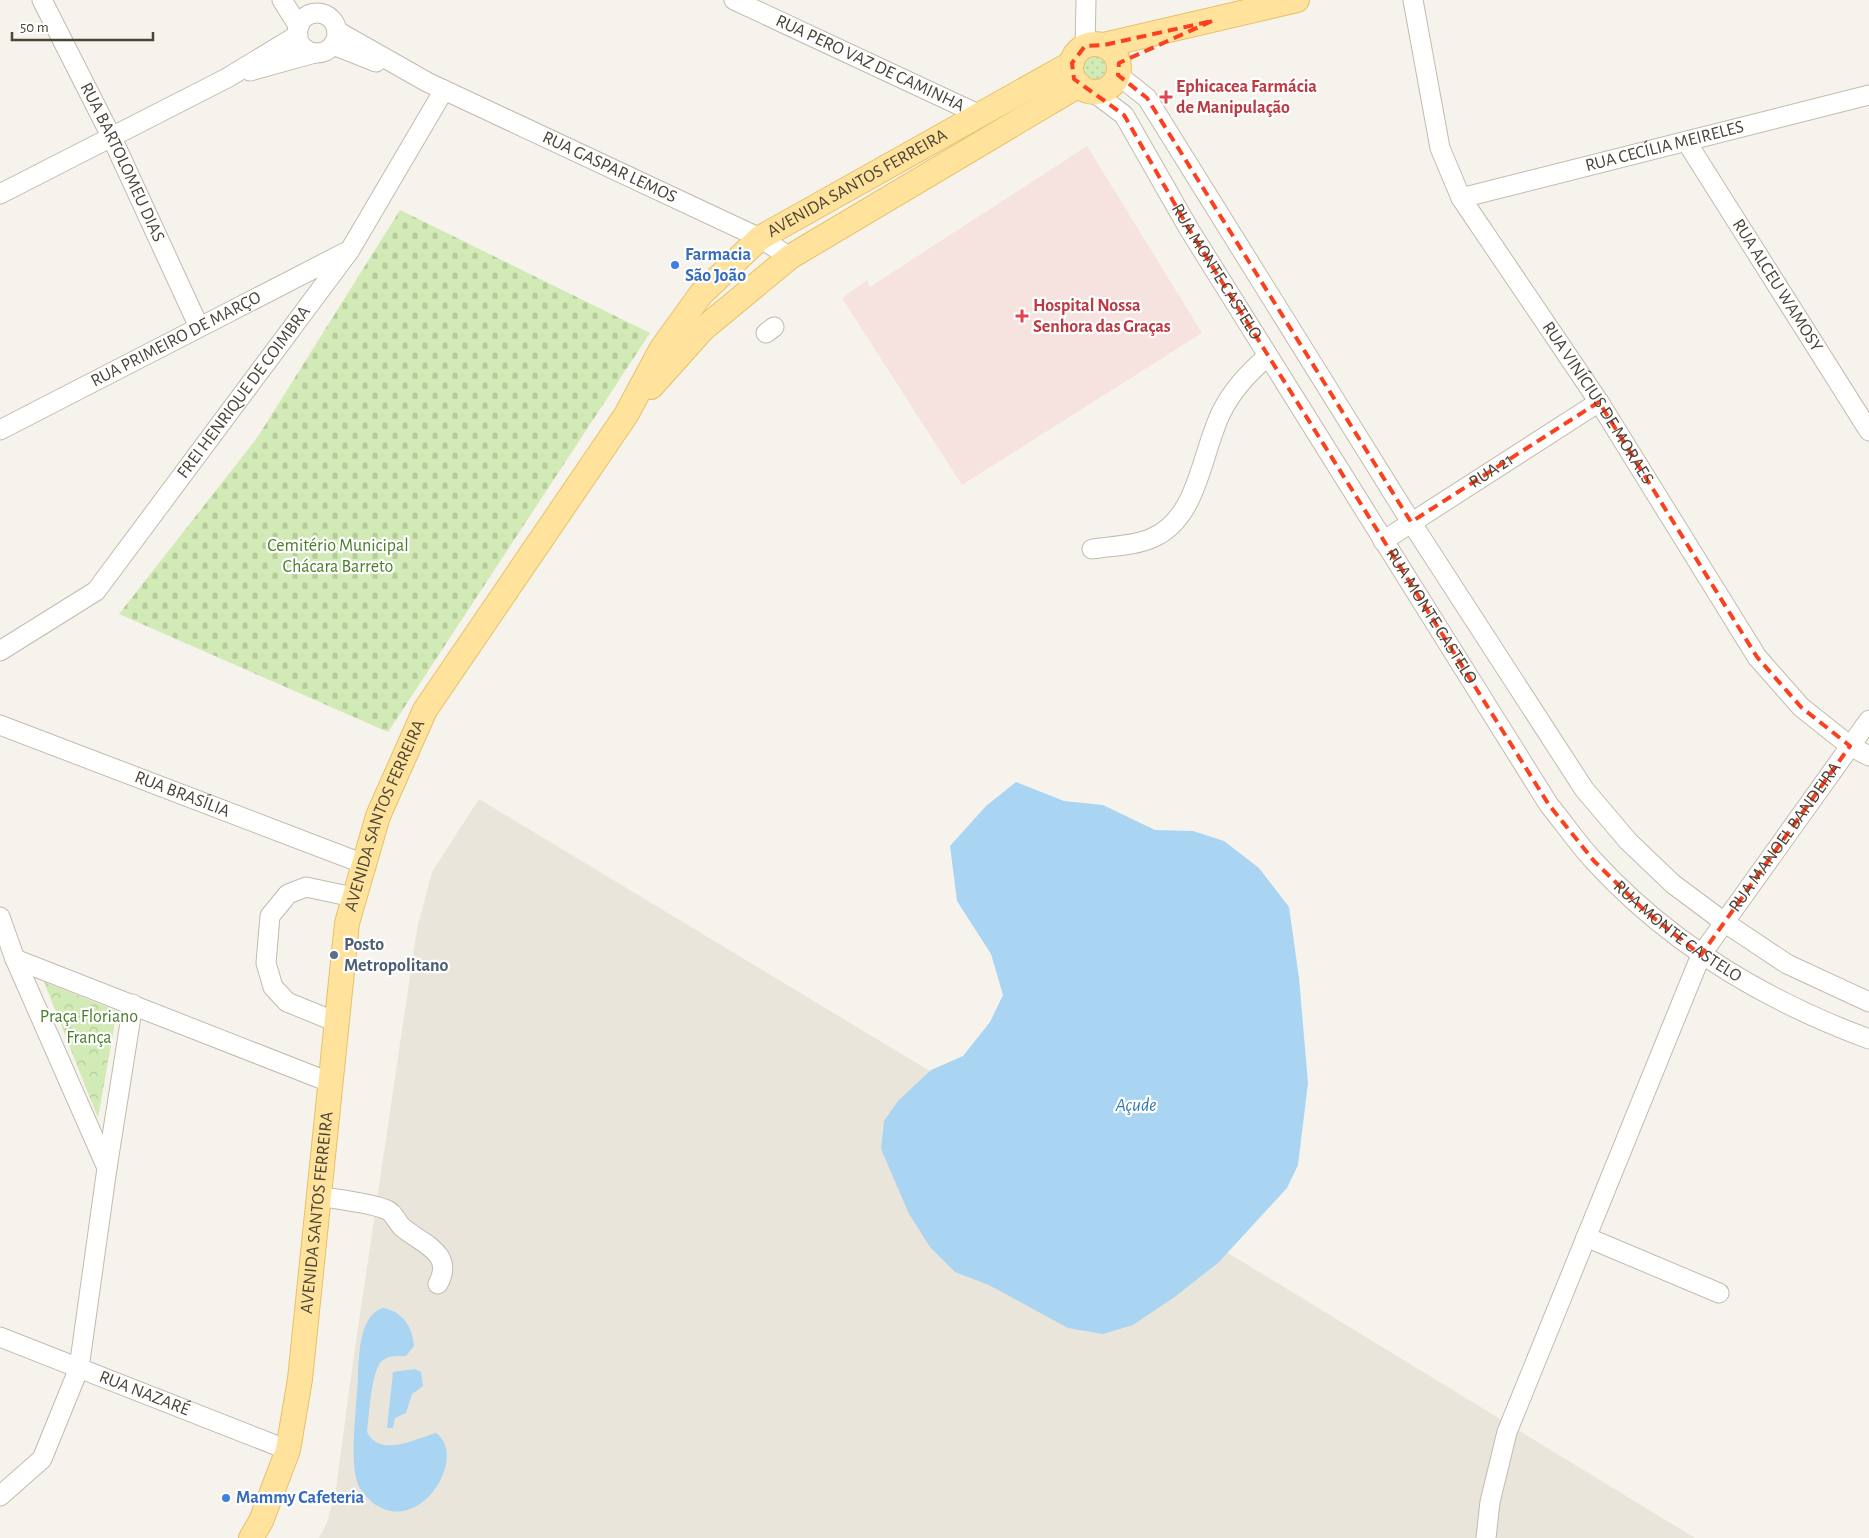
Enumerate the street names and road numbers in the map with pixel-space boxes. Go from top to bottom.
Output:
street label: RUA PERO VAZ DE CAMINHA [773,12,968,116]
street label: RUA BARTOLOMEU DIAS [77,80,167,245]
street label: RUA CECÍLIA MEIRELES [1583,118,1746,175]
street label: AVENIDA SANTOS FERREIRA [764,126,951,241]
street label: RUA GASPAR LEMOS [540,128,679,207]
street label: RUA MONTE CASTELO [1168,201,1265,343]
street label: RUA ALCEU WAMOSY [1729,216,1826,356]
street label: RUA PRIMEIRO DE MARÇO [88,288,264,391]
street label: FREI HENRIQUE DE COIMBRA [174,302,314,482]
street label: RUA VINÍCIUS DE MORAES [1539,319,1657,487]
street label: RUA 21 [1466,451,1517,492]
street label: RUA MONTE CASTELO [1382,545,1480,687]
street label: AVENIDA SANTOS FERREIRA [342,717,429,914]
street label: RUA MANOEL BANDEIRA [1726,759,1845,915]
street label: RUA BRASÍLIA [132,768,233,821]
street label: RUA MONTE CASTELO [1610,877,1744,986]
street label: AVENIDA SANTOS FERREIRA [298,1110,337,1315]
street label: RUA NAZARÉ [97,1368,193,1420]

